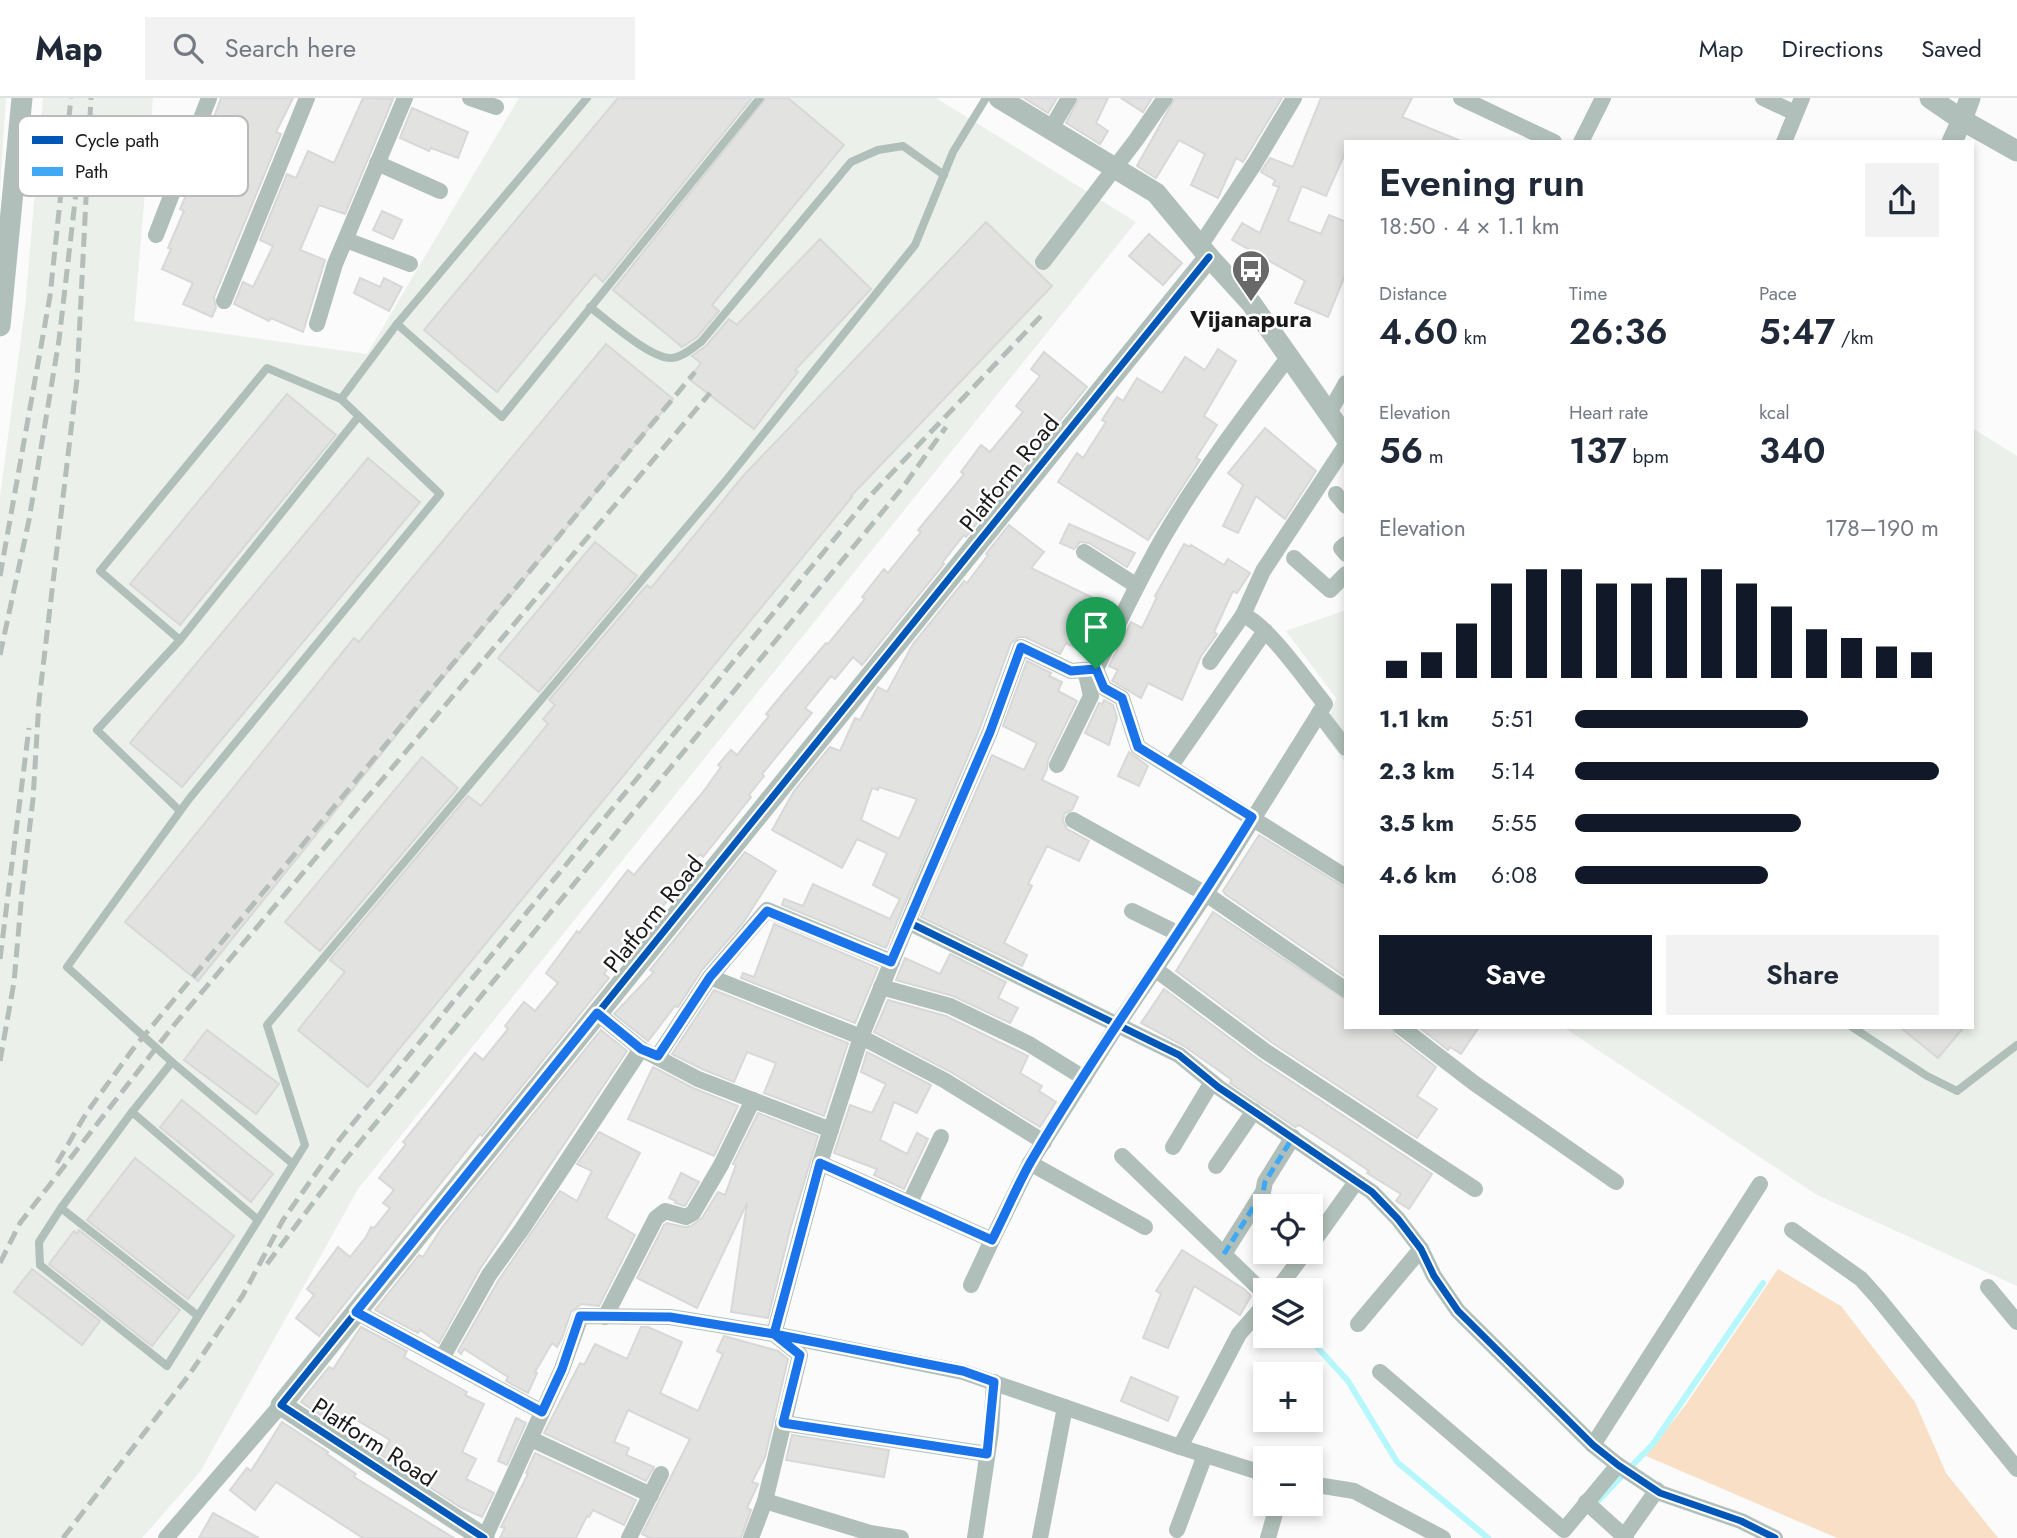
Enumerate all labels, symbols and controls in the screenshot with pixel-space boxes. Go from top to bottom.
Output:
search box [145,17,635,80]
text: Map [35,25,103,72]
icon: search [169,29,207,67]
text: Search here [225,29,356,67]
text: Map [1699,31,1744,66]
text: Directions [1782,31,1883,66]
text: Saved [1921,31,1982,66]
legend [18,116,248,196]
text: Cycle path [75,127,160,154]
text: Evening run [1379,155,1585,210]
text: Path [75,158,109,185]
button: share [1865,163,1939,237]
text: 18:50 · 4 × 1.1 km [1379,209,1560,243]
bus stop icon: Vijanapura [1230,248,1272,303]
text: Distance [1379,280,1447,307]
text: Time [1569,280,1607,307]
text: Pace [1759,280,1797,307]
place label: Vijanapura [1189,301,1312,336]
text: 4.60 [1379,307,1458,357]
text: 26:36 [1569,307,1668,357]
text: 5:47 [1759,307,1835,357]
text: km [1458,324,1487,351]
text: /km [1835,324,1874,351]
text: Elevation [1379,399,1451,426]
text: Heart rate [1569,399,1648,426]
text: kcal [1759,399,1790,426]
street label: Platform Road [951,407,1067,539]
text: 56 [1379,426,1423,476]
text: 137 [1569,426,1627,476]
text: 340 [1759,426,1826,476]
text: m [1423,443,1444,470]
text: bpm [1627,443,1669,470]
text: Elevation [1379,511,1466,545]
text: 178–190 m [1825,511,1939,545]
pin [1066,597,1126,669]
icon: arrive [1077,608,1115,646]
text: 1.1 km [1379,702,1449,736]
text: 5:51 [1491,702,1534,736]
text: 2.3 km [1379,754,1455,788]
text: 5:14 [1491,754,1535,788]
text: 3.5 km [1379,806,1454,840]
text: 5:55 [1491,806,1537,840]
street label: Platform Road [595,848,711,980]
text: 4.6 km [1379,858,1457,892]
text: 6:08 [1491,858,1538,892]
button: Save [1379,935,1652,1015]
button: Share [1666,935,1939,1015]
map controls [1253,1194,1323,1516]
button: locate [1253,1194,1323,1264]
button: layers [1253,1278,1323,1348]
button: + [1253,1362,1323,1432]
street label: Platform Road [305,1389,443,1495]
button: − [1253,1446,1323,1516]

